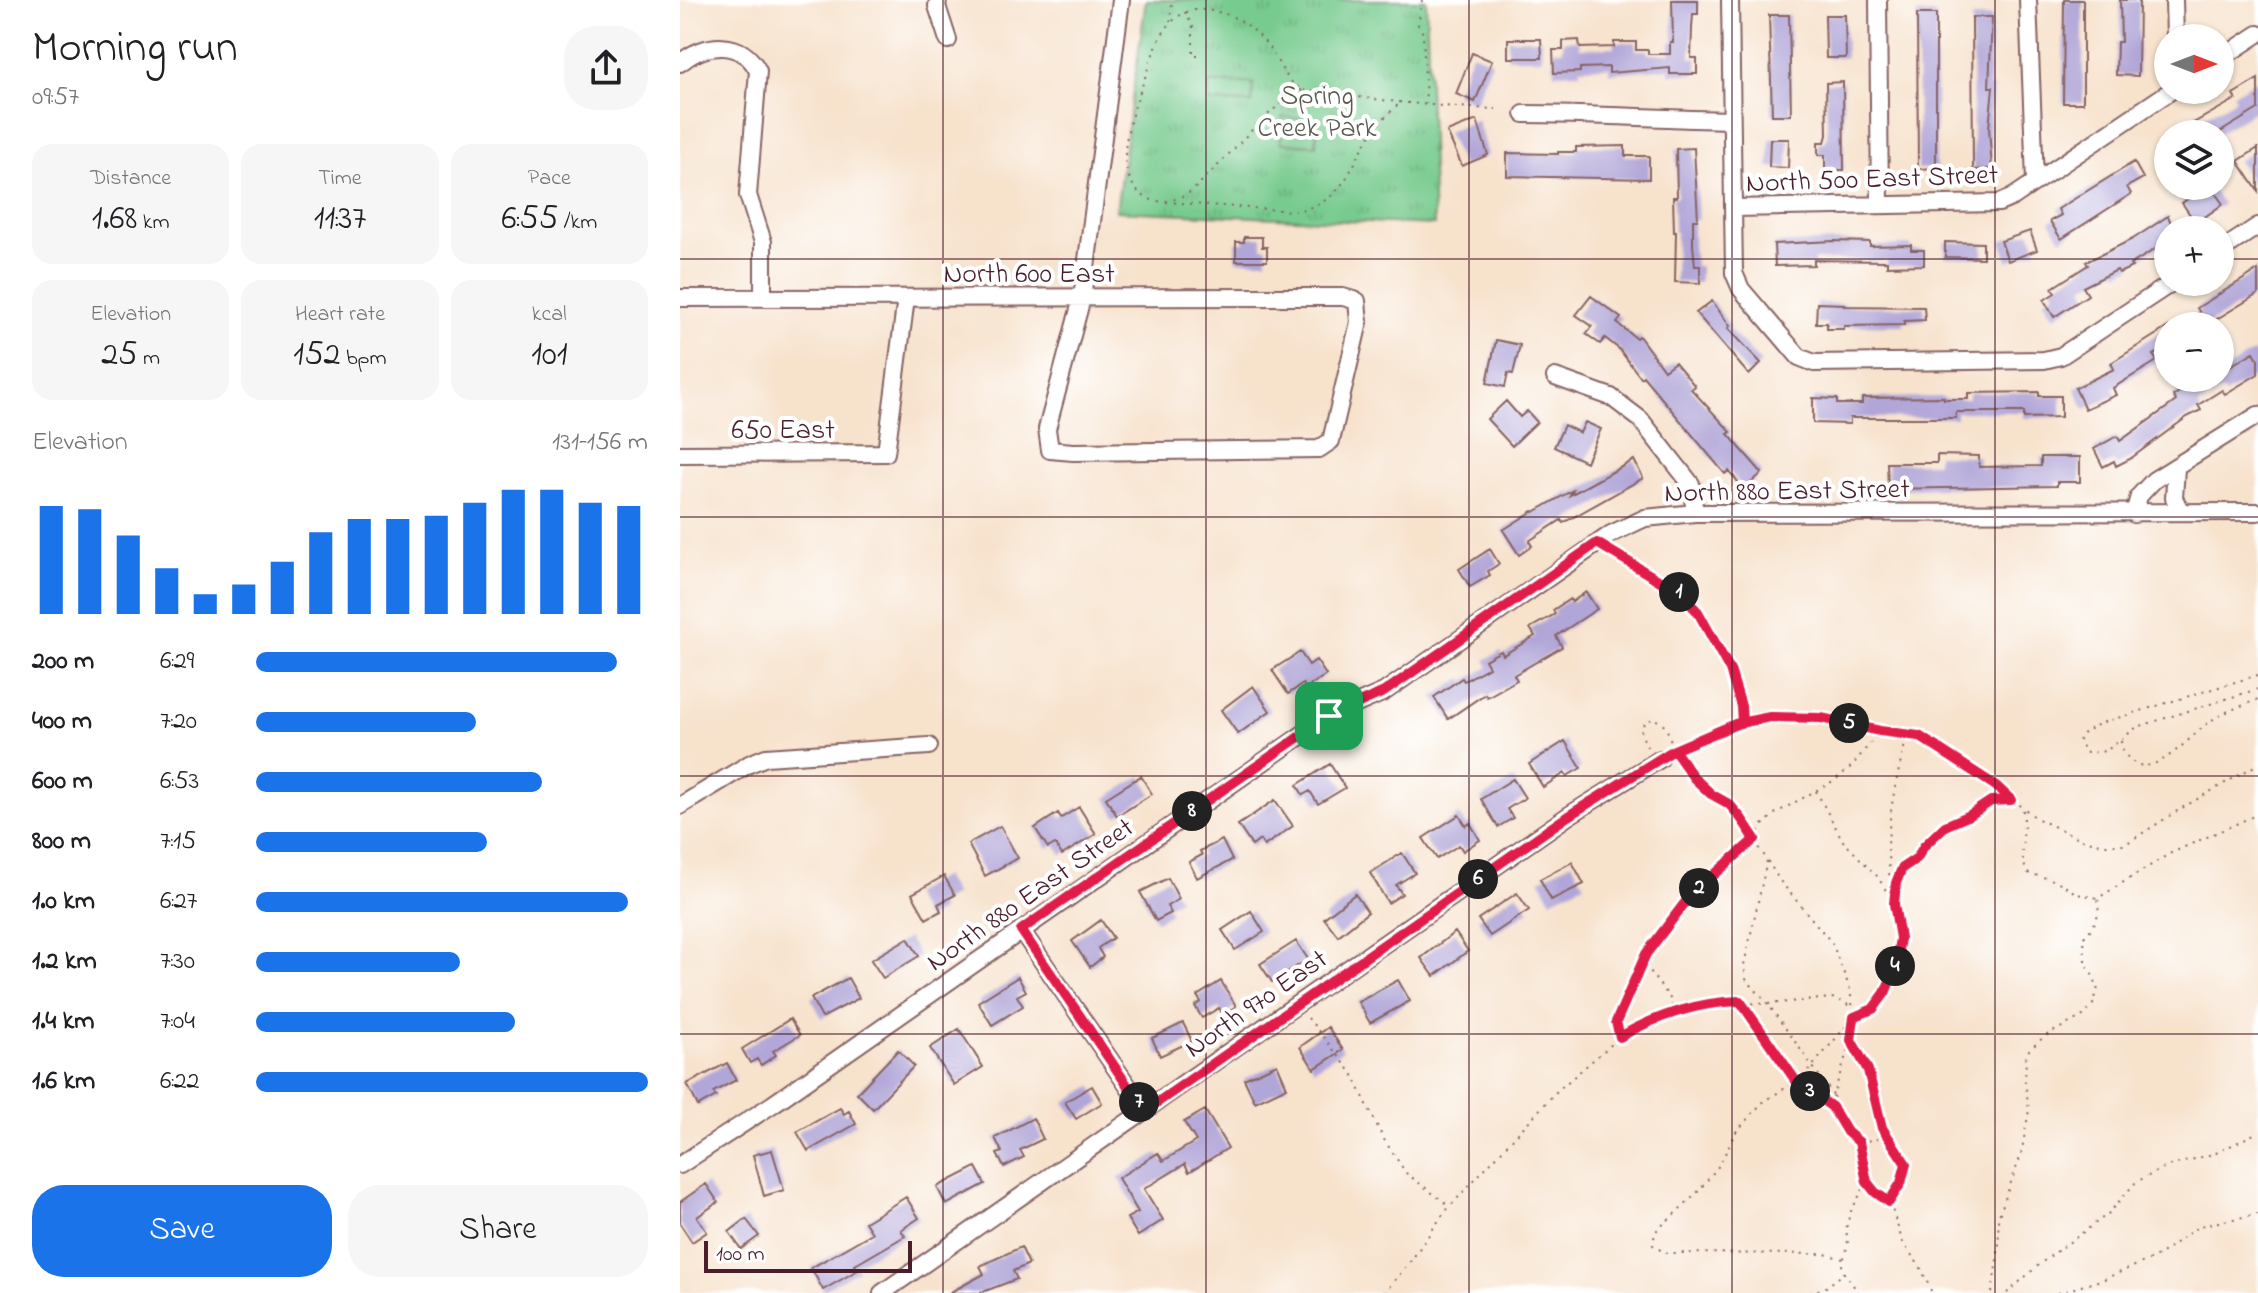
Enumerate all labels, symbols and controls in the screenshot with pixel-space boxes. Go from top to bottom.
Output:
text: Morning run [32,17,238,81]
north arrow [2154,24,2234,104]
map controls [2154,24,2234,392]
button: share [564,26,648,110]
park label: Spring Creek Park [1257,77,1377,150]
text: 09:57 [32,79,79,117]
button: layers [2154,120,2234,200]
street label: North 500 East Street [1745,156,1999,205]
text: Distance [90,163,171,195]
text: Time [318,163,362,195]
text: Pace [528,163,571,195]
text: 1.68 [92,195,137,245]
text: 11:37 [314,195,366,245]
text: 6:55 [501,195,558,245]
text: km [137,207,170,239]
text: /km [558,207,597,239]
button: + [2154,216,2234,296]
street label: North 600 East [943,255,1115,296]
text: Elevation [90,299,171,331]
text: Heart rate [295,299,385,331]
text: kcal [532,299,567,331]
button: − [2154,312,2234,392]
text: 25 [101,331,138,381]
text: 152 [293,331,341,381]
text: 101 [531,331,567,381]
text: m [138,343,160,375]
text: bpm [341,343,387,375]
street label: 650 East [731,411,835,452]
text: Elevation [32,424,128,462]
text: 131–156 m [552,424,648,462]
street label: North 880 East Street [1664,470,1910,515]
pin: 1 [1659,572,1699,612]
text: 1 [1676,576,1683,608]
text: 200 m [32,643,94,681]
text: 6:29 [160,643,194,681]
pin [1295,682,1363,750]
icon: arrive [1307,694,1351,738]
text: 400 m [32,703,92,741]
text: 7:20 [160,703,197,741]
pin: 5 [1829,703,1869,743]
text: 5 [1843,707,1855,739]
text: 600 m [32,763,93,801]
text: 6:53 [160,763,199,801]
pin: 8 [1172,791,1212,831]
text: 8 [1188,795,1196,827]
street label: North 880 East Street [919,809,1143,983]
text: 800 m [32,823,91,861]
text: 7:15 [160,823,196,861]
pin: 6 [1458,859,1498,899]
text: 6 [1473,863,1483,895]
pin: 2 [1679,868,1719,908]
text: 2 [1694,872,1704,904]
text: 1.0 km [32,883,95,921]
text: 6:27 [160,883,197,921]
street label: North 970 East [1177,940,1337,1069]
text: 1.2 km [32,943,97,981]
text: 7:30 [160,943,195,981]
pin: 4 [1875,946,1915,986]
text: 4 [1890,950,1900,982]
text: 1.4 km [32,1003,94,1041]
text: 7:04 [160,1003,195,1041]
text: 1.6 km [32,1063,95,1101]
text: 6:22 [160,1063,200,1101]
pin: 3 [1790,1071,1830,1111]
text: 3 [1805,1075,1815,1107]
pin: 7 [1119,1082,1159,1122]
text: 7 [1134,1086,1144,1118]
button: Save [32,1185,332,1277]
button: Share [348,1185,648,1277]
scale bar [704,1237,912,1273]
text: 100 m [716,1239,765,1271]

